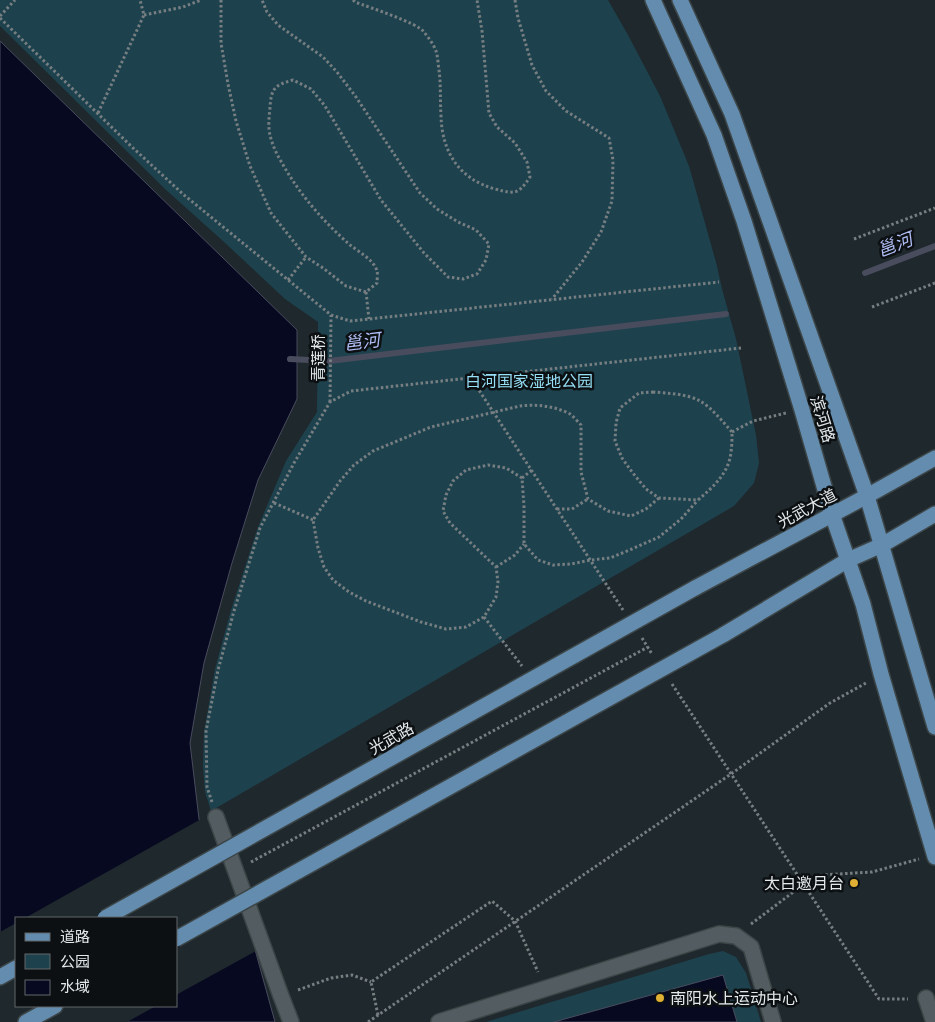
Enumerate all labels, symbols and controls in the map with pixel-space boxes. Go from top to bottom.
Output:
water label: 邕河 [874,226,918,261]
water label: 邕河 [343,328,384,354]
street label: 青莲桥 [308,334,327,382]
park label: 白河国家湿地公园 [465,371,593,390]
street label: 滨河路 [807,393,840,445]
street label: 光武大道 [774,484,839,531]
street label: 光武路 [365,718,416,758]
place label: 太白邀月台 [764,873,844,892]
marker: 太白邀月台 [848,877,860,889]
legend [15,917,178,1007]
text: 道路 [60,927,90,945]
text: 公园 [60,952,90,970]
text: 水域 [60,977,90,995]
place label: 南阳水上运动中心 [670,988,798,1007]
marker: 南阳水上运动中心 [654,992,666,1004]

